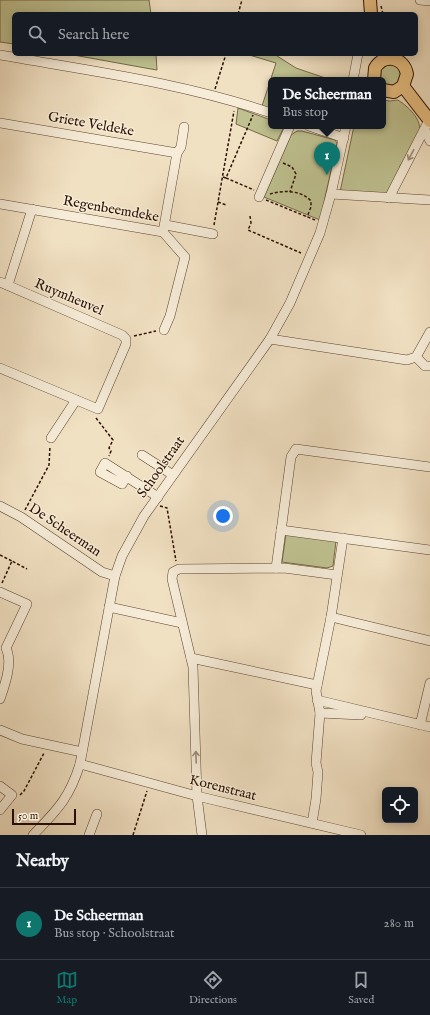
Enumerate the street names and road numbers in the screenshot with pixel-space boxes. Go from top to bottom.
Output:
street label: Griete Veldeke [47,108,136,141]
street label: Regenbeemdeke [62,192,161,226]
street label: Ruymheuvel [32,274,106,320]
street label: Schoolstraat [133,433,189,501]
street label: De Scheerman [25,499,105,561]
street label: Korenstraat [188,771,259,805]

